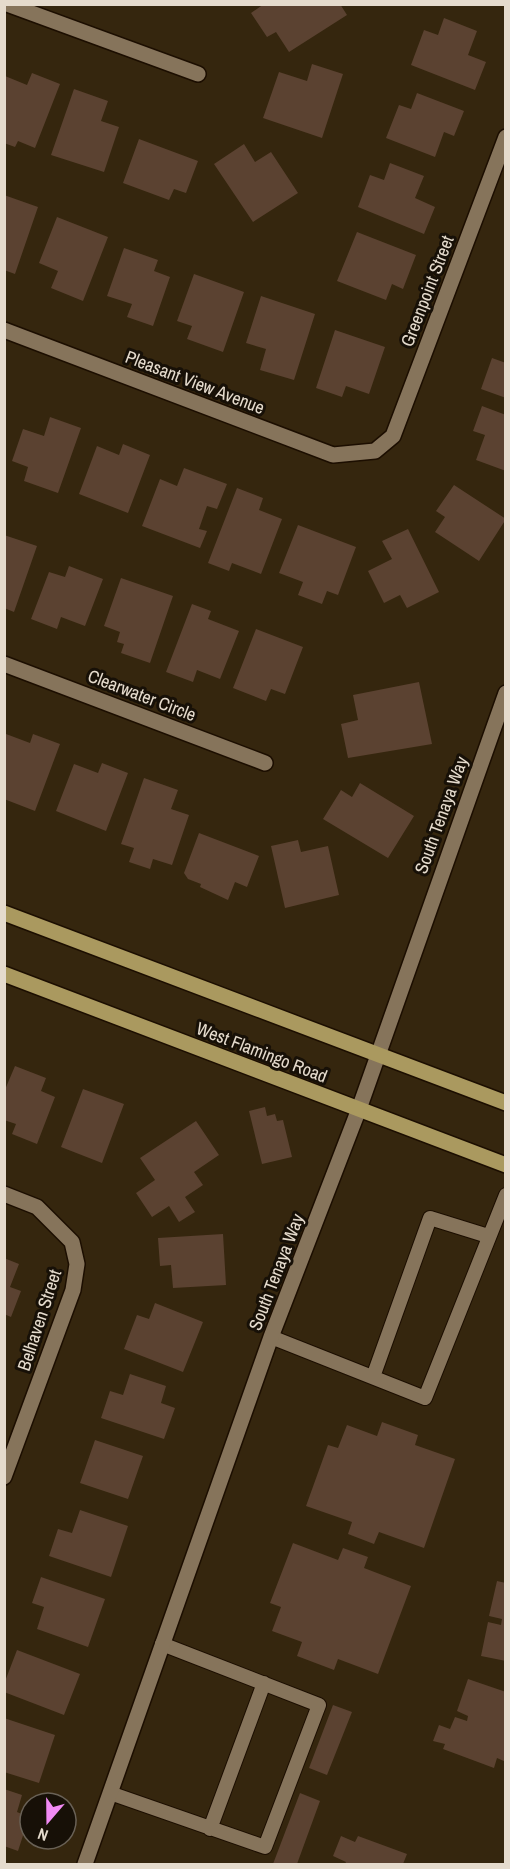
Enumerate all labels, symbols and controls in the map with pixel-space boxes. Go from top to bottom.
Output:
street label: Greenpoint Street [394,232,460,350]
street label: Pleasant View Avenue [122,344,268,420]
street label: Clearwater Circle [84,663,200,727]
street label: South Tenaya Way [408,752,474,877]
street label: West Flamingo Road [193,1016,331,1088]
street label: South Tenaya Way [242,1209,310,1334]
street label: Belhaven Street [11,1266,67,1374]
north arrow [18,1791,78,1851]
text: N [35,1823,51,1847]

